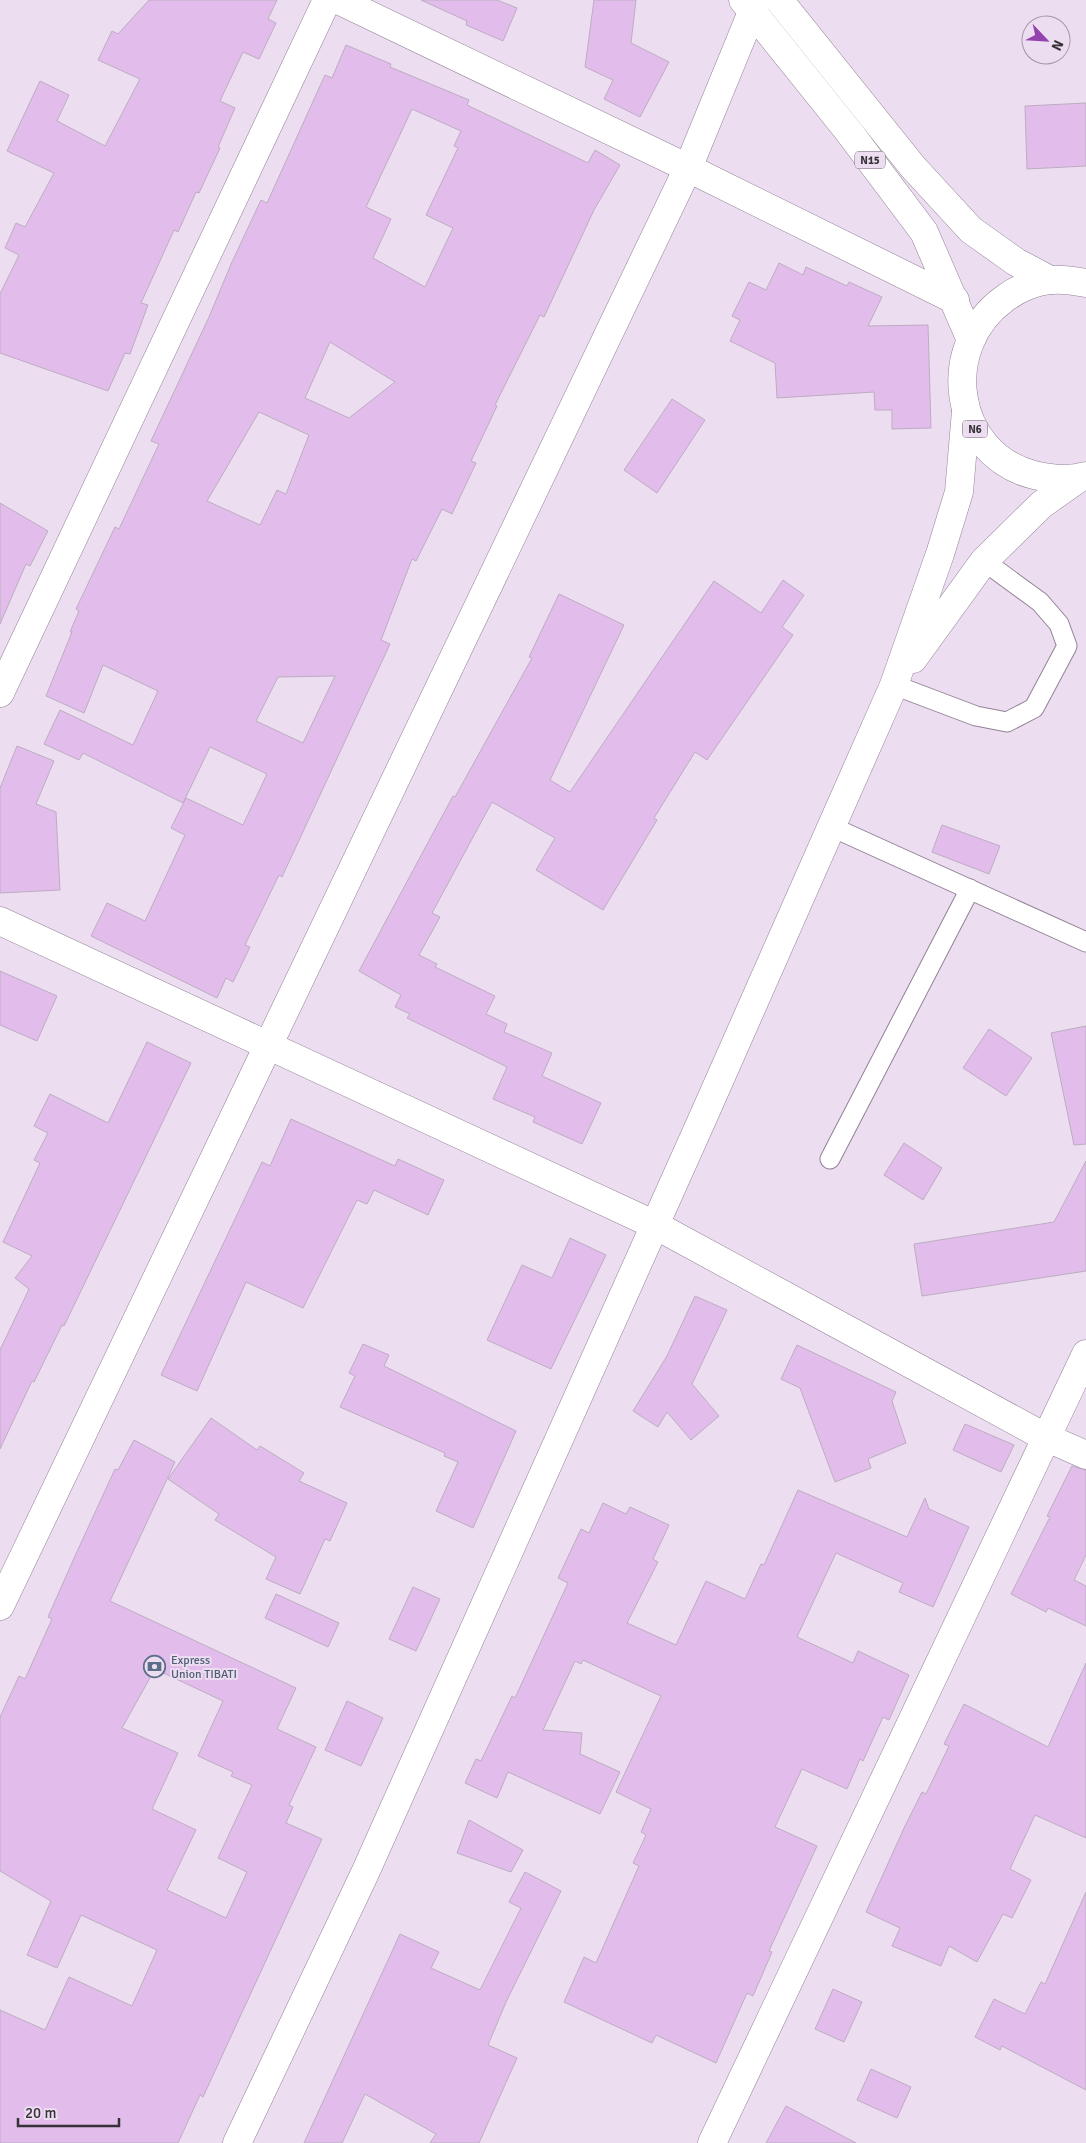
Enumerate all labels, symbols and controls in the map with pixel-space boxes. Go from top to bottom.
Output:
north arrow [1021,15,1071,65]
text: N [1048,37,1067,53]
road number: N15 [855,152,885,168]
road number: N6 [962,420,988,438]
place label: Express Union TIBATI [171,1653,237,1682]
bank icon: Express Union TIBATI [143,1655,167,1679]
scale bar [18,2096,119,2128]
text: 20 m [25,2104,56,2122]

